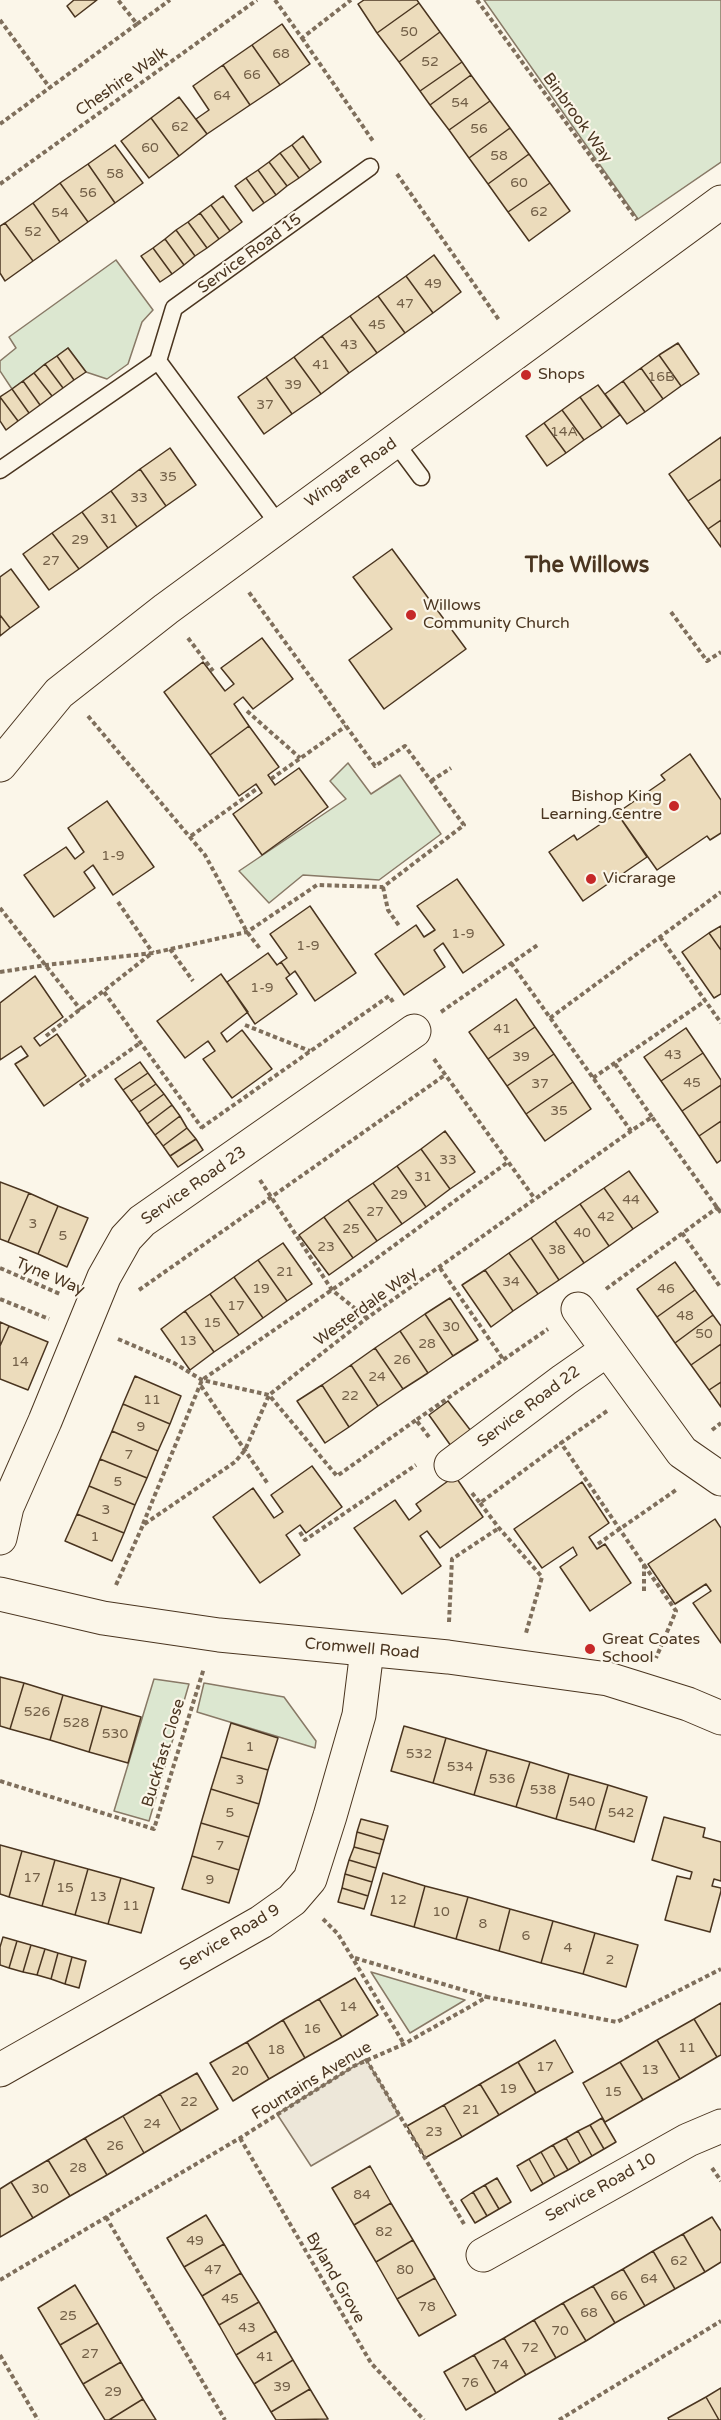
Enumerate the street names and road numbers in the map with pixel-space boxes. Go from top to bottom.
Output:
street label: Cheshire Walk [72,43,172,121]
street label: Binbrook Way [538,69,616,167]
street label: Service Road 15 [194,210,306,298]
street label: Wingate Road [301,434,401,512]
street label: Service Road 23 [138,1143,250,1229]
street label: Tyne Way [13,1254,87,1300]
street label: Westerdale Way [311,1263,421,1351]
street label: Service Road 22 [474,1362,584,1452]
street label: Cromwell Road [304,1634,420,1664]
street label: Buckfast Close [138,1697,190,1809]
street label: Service Road 9 [176,1901,284,1975]
street label: Fountains Avenue [249,2038,375,2124]
street label: Service Road 10 [542,2150,660,2226]
street label: Byland Grove [301,2229,369,2327]

